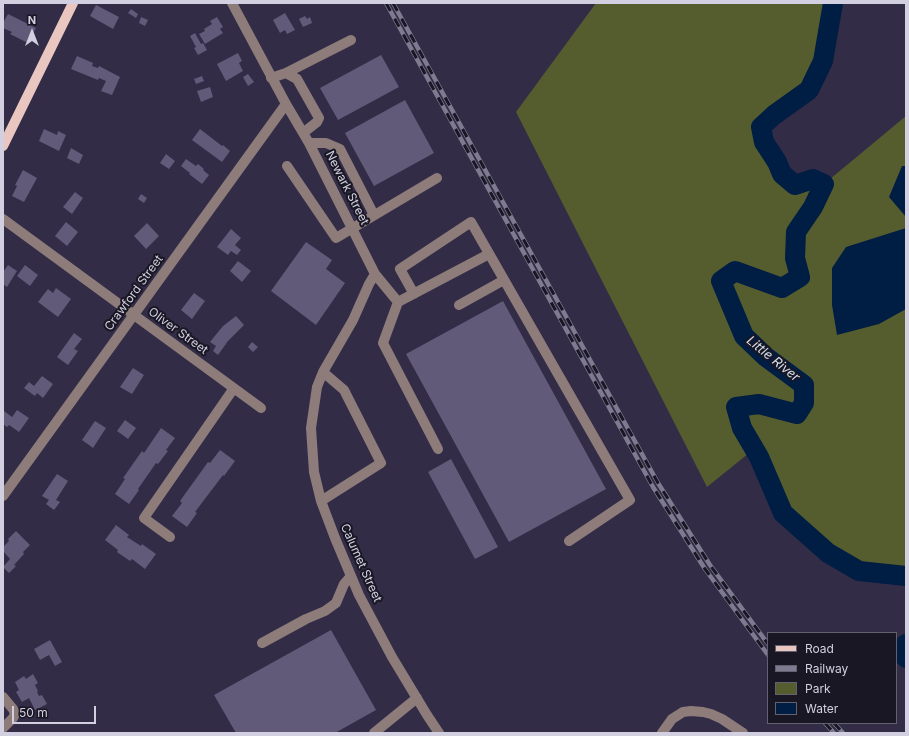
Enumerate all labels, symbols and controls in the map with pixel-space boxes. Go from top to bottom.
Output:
north arrow [12,12,52,52]
text: N [28,13,36,27]
street label: Newark Street [322,149,372,227]
street label: Crawford Street [102,252,166,334]
street label: Oliver Street [145,305,211,357]
water label: Little River [743,333,803,385]
street label: Calumet Street [337,522,385,604]
legend [767,632,897,724]
text: Road [805,641,834,656]
text: Railway [805,661,848,676]
text: Park [805,681,831,696]
scale bar [14,698,98,724]
text: Water [805,701,838,716]
text: 50 m [19,705,48,720]

